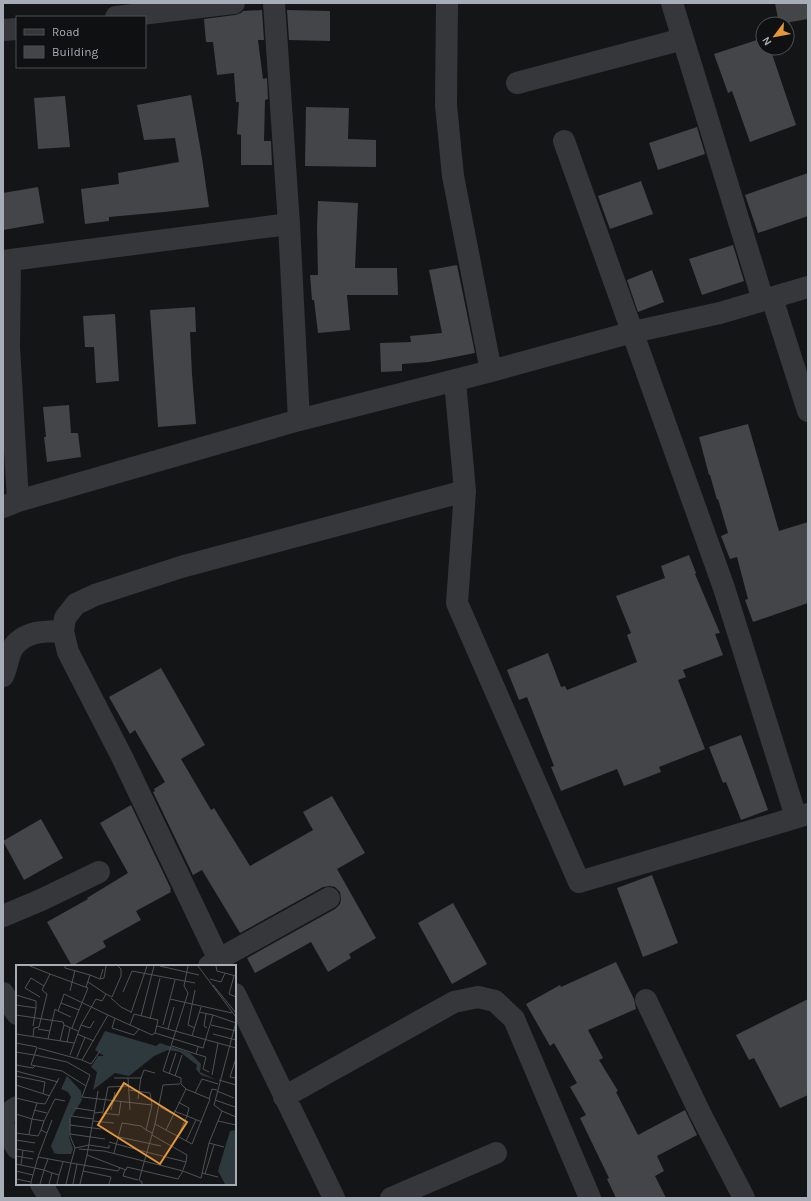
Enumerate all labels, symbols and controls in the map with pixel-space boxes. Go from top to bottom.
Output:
legend [16,16,146,68]
north arrow [755,16,795,56]
text: Road [52,25,80,39]
text: N [759,34,775,48]
text: Building [52,45,99,59]
inset map [16,965,236,1185]

